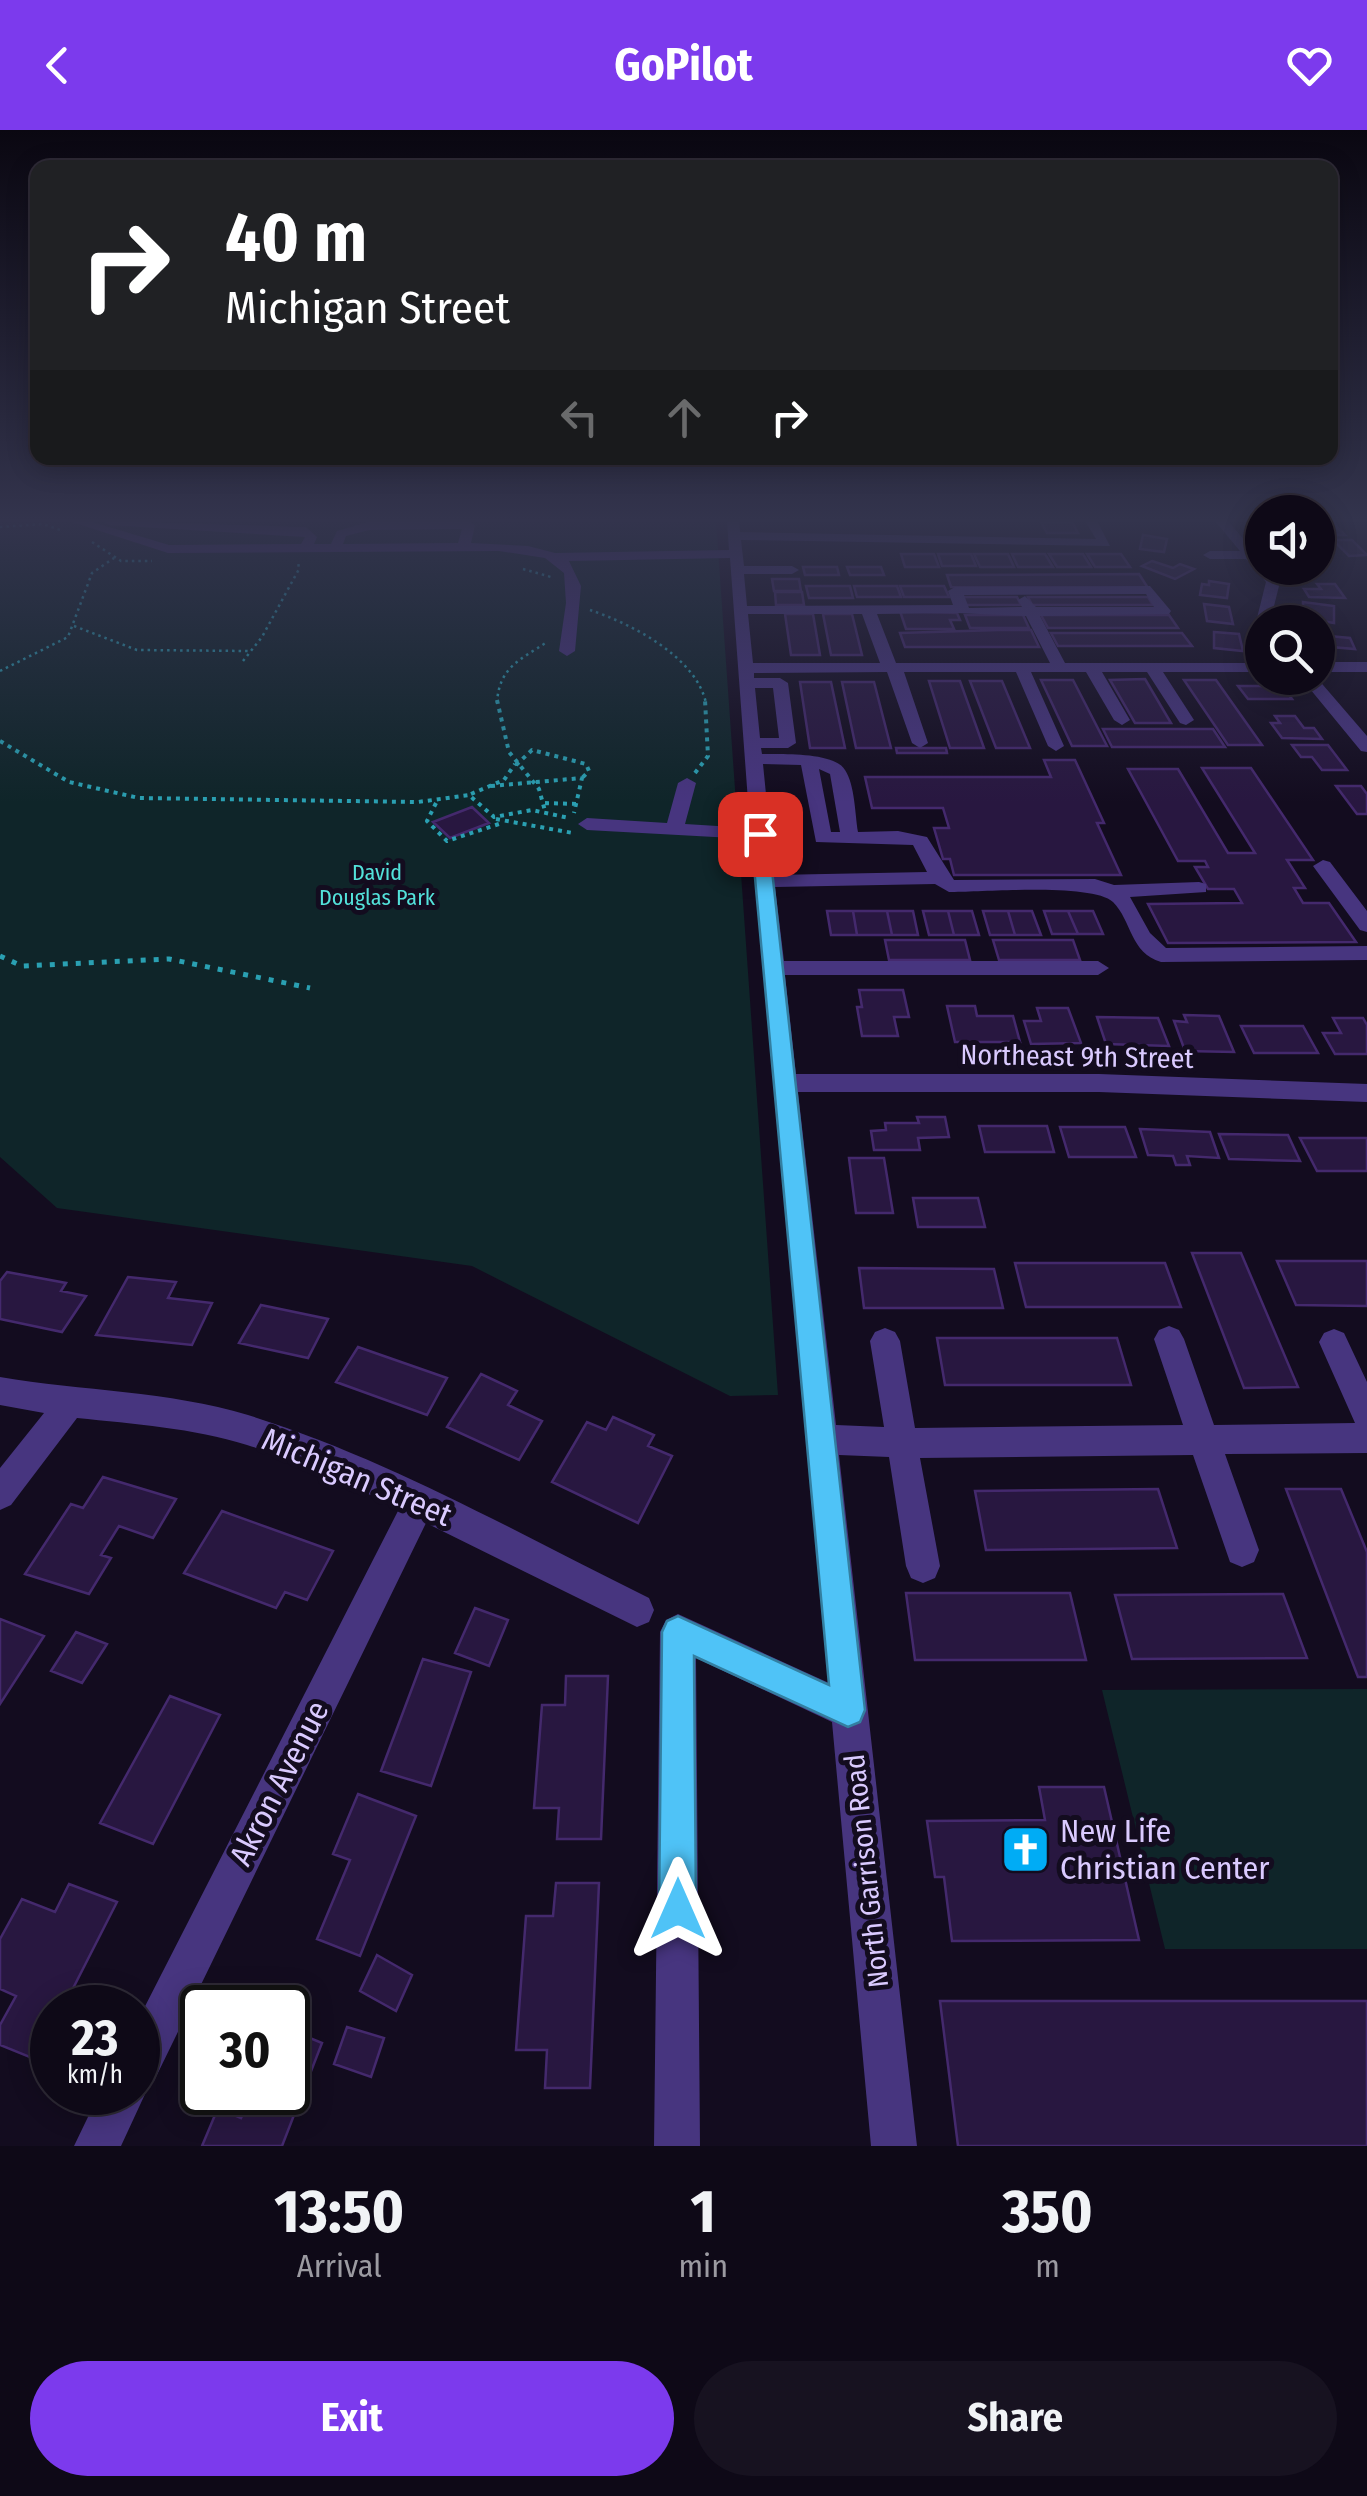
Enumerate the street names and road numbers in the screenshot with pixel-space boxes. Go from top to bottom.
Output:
street label: Northeast 9th Street [960,1038,1195,1075]
street label: Michigan Street [256,1420,458,1534]
street label: Akron Avenue [221,1694,337,1872]
street label: North Garrison Road [838,1753,895,1989]

